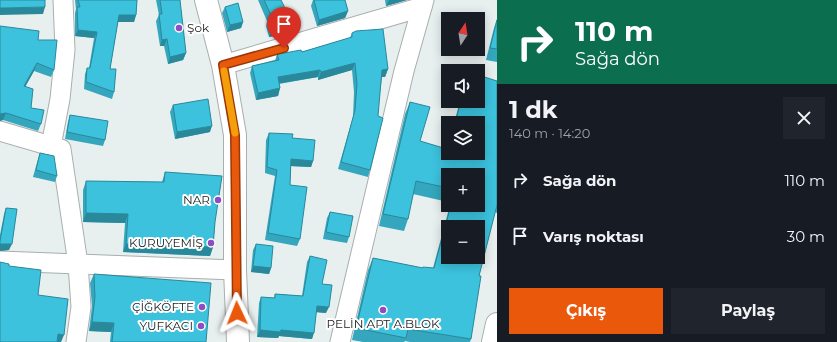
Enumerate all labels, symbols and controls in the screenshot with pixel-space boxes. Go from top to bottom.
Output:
pin [267,7.0,301,48]
north arrow [441,12,485,56]
map controls [441,12,485,264]
icon: arrive [273,13,295,35]
text: 110 m [575,14,653,48]
icon: right [509,16,561,68]
place label: Şok [187,20,210,35]
marker: Şok [174,23,184,33]
text: Sağa dön [575,48,660,70]
button: sound [441,64,485,108]
text: 1 dk [509,95,558,124]
button: close [783,97,825,139]
button: layers [441,116,485,160]
text: 140 m · 14:20 [509,125,590,141]
button: + [441,168,485,212]
icon: right [509,169,531,191]
text: Sağa dön [543,171,616,190]
text: 110 m [784,171,825,190]
place label: NAR [183,192,210,207]
marker: NAR [213,195,223,205]
button: − [441,220,485,264]
icon: arrive [509,225,531,247]
text: Varış noktası [543,227,644,246]
text: 30 m [787,227,825,246]
place label: KURUYEMİŞ [129,235,203,250]
marker: KURUYEMİŞ [206,238,216,248]
button: Çıkış [509,288,663,334]
button: Paylaş [671,288,825,334]
position arrow [216,292,258,334]
place label: ÇİĞKÖFTE [132,299,194,314]
marker: ÇİĞKÖFTE [197,302,207,312]
marker: PELİN APT A.BLOK [378,305,388,315]
place label: PELİN APT A.BLOK [326,316,440,331]
place label: YUFKACI [140,318,193,333]
marker: YUFKACI [196,321,206,331]

